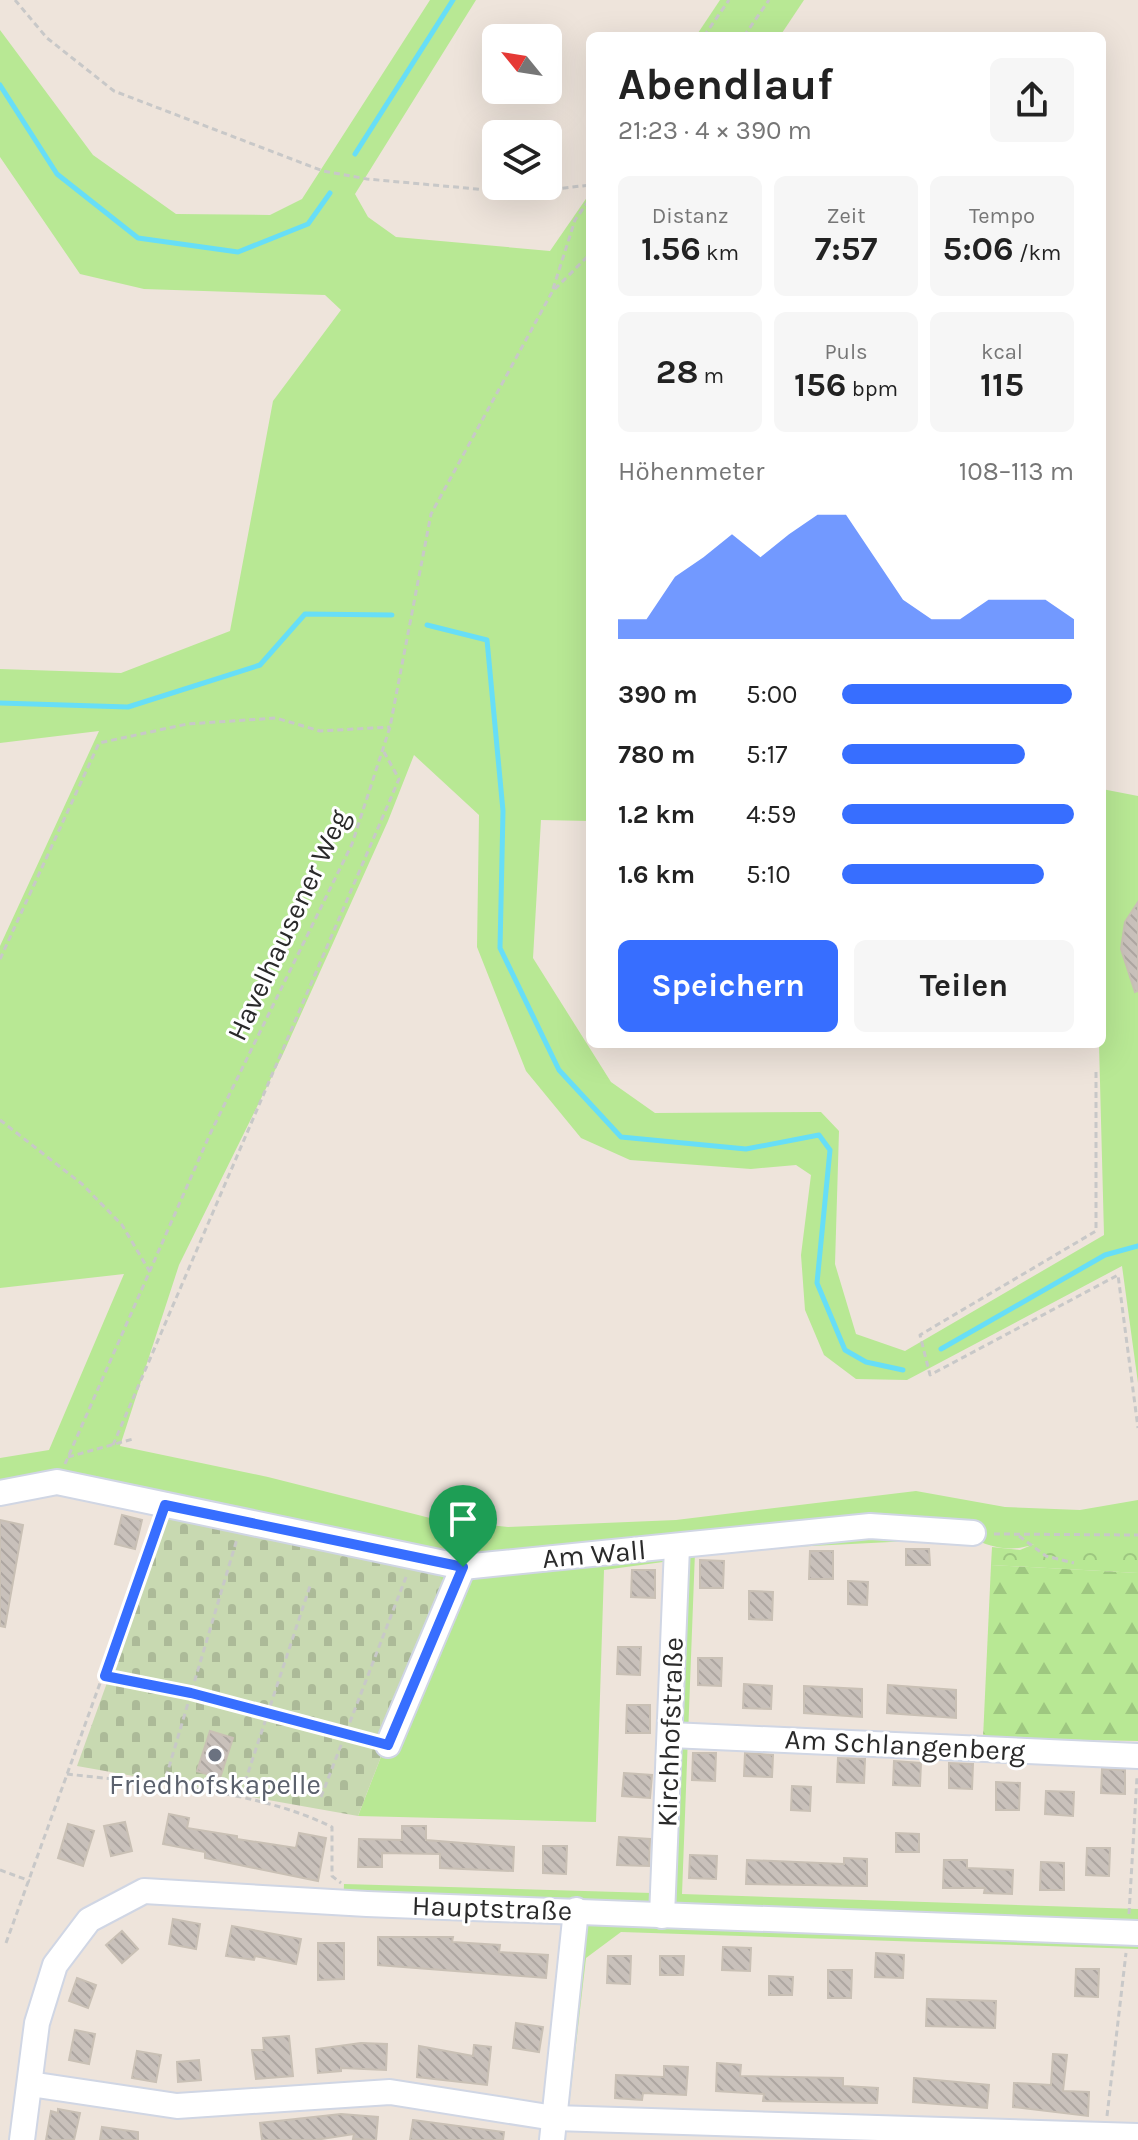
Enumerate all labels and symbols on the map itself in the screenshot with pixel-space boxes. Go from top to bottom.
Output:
north arrow [482,24,562,104]
street label: Havelhausener Weg [220,804,356,1046]
pin [429,1485,497,1567]
street label: Am Wall [541,1533,647,1575]
street label: Kirchhofstraße [650,1636,690,1828]
street label: Am Schlangenberg [784,1722,1026,1768]
marker: Friedhofskapelle [206,1746,224,1764]
place label: Friedhofskapelle [109,1768,321,1801]
street label: Hauptstraße [411,1889,573,1927]

